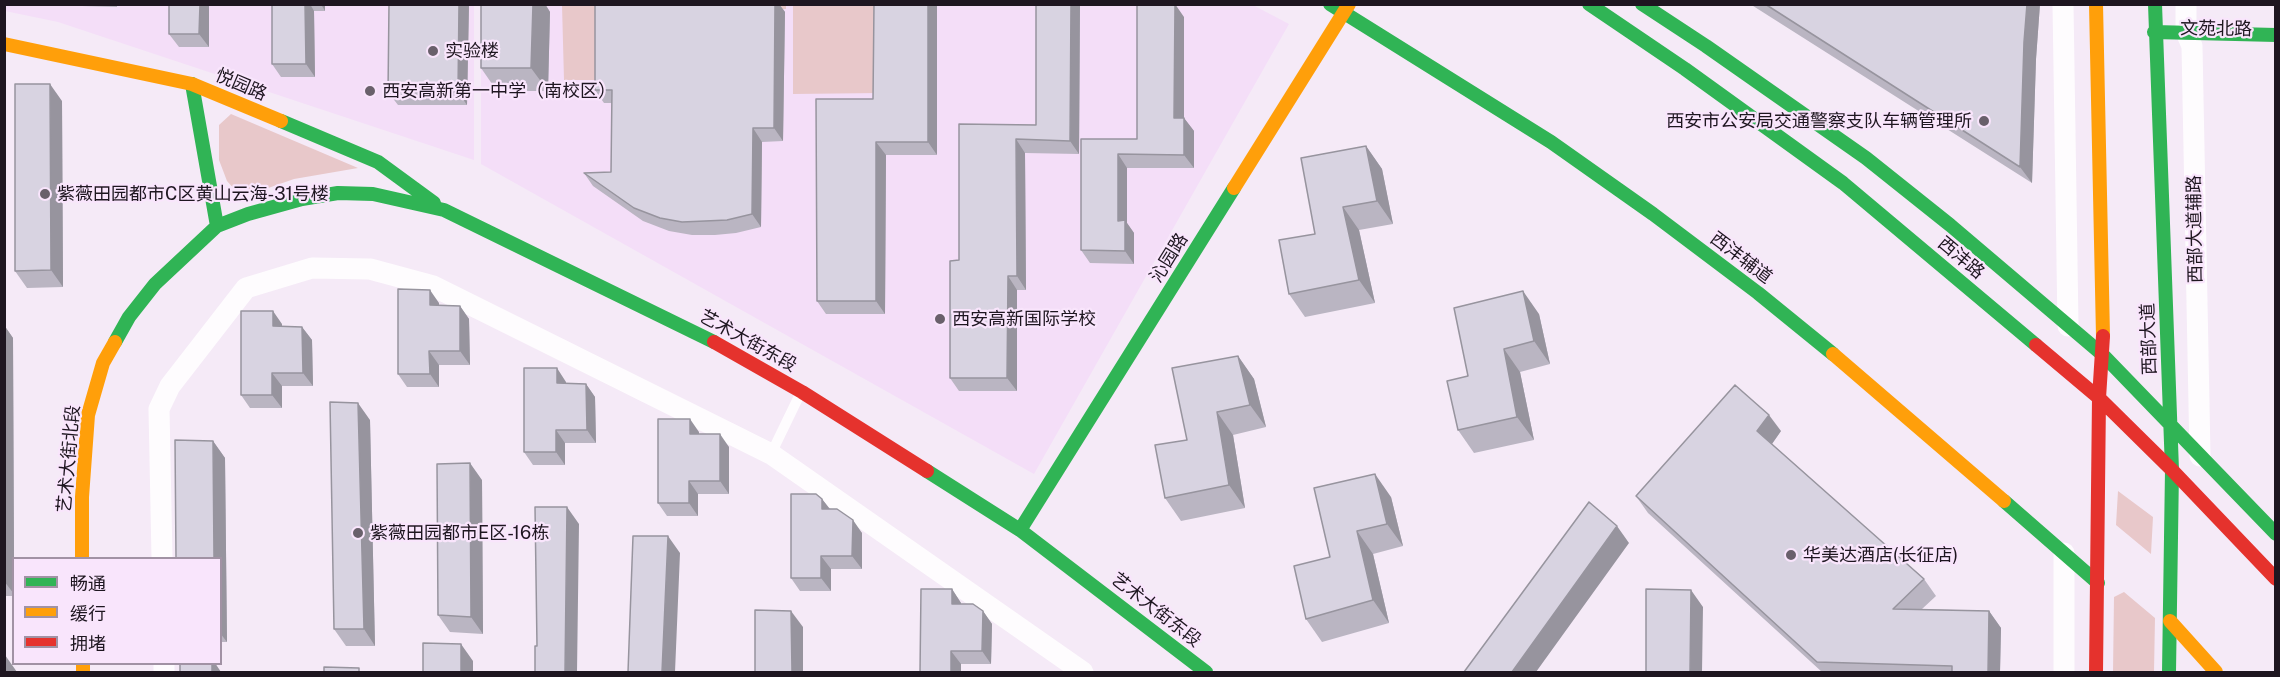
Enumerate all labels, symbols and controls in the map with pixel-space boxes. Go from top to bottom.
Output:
street label: 文苑北路 [2180,18,2252,40]
place label: 实验楼 [445,40,499,62]
marker: 实验楼 [426,44,440,58]
street label: 悦园路 [212,65,270,105]
place label: 西安高新第一中学（南校区） [382,80,616,102]
marker: 西安高新第一中学（南校区） [363,84,377,98]
place label: 西安市公安局交通警察支队车辆管理所 [1666,110,1972,132]
marker: 西安市公安局交通警察支队车辆管理所 [1977,114,1991,128]
street label: 西部大道辅路 [2183,175,2207,283]
place label: 紫薇田园都市C区黄山云海-31号楼 [57,183,329,205]
marker: 紫薇田园都市C区黄山云海-31号楼 [38,187,52,201]
street label: 西沣辅道 [1706,228,1776,288]
street label: 沁园路 [1146,229,1192,287]
street label: 西沣路 [1933,232,1989,284]
street label: 西部大道 [2137,303,2161,375]
street label: 艺术大街东段 [696,305,800,377]
place label: 西安高新国际学校 [952,308,1096,330]
marker: 西安高新国际学校 [933,312,947,326]
street label: 艺术大街北段 [54,404,84,514]
place label: 紫薇田园都市E区-16栋 [370,522,549,544]
marker: 紫薇田园都市E区-16栋 [351,526,365,540]
place label: 华美达酒店(长征店) [1803,544,1958,566]
marker: 华美达酒店(长征店) [1784,548,1798,562]
legend [12,557,222,665]
street label: 艺术大街东段 [1107,568,1205,652]
text: 畅通 [70,573,106,594]
text: 缓行 [70,603,106,624]
text: 拥堵 [70,633,106,654]

